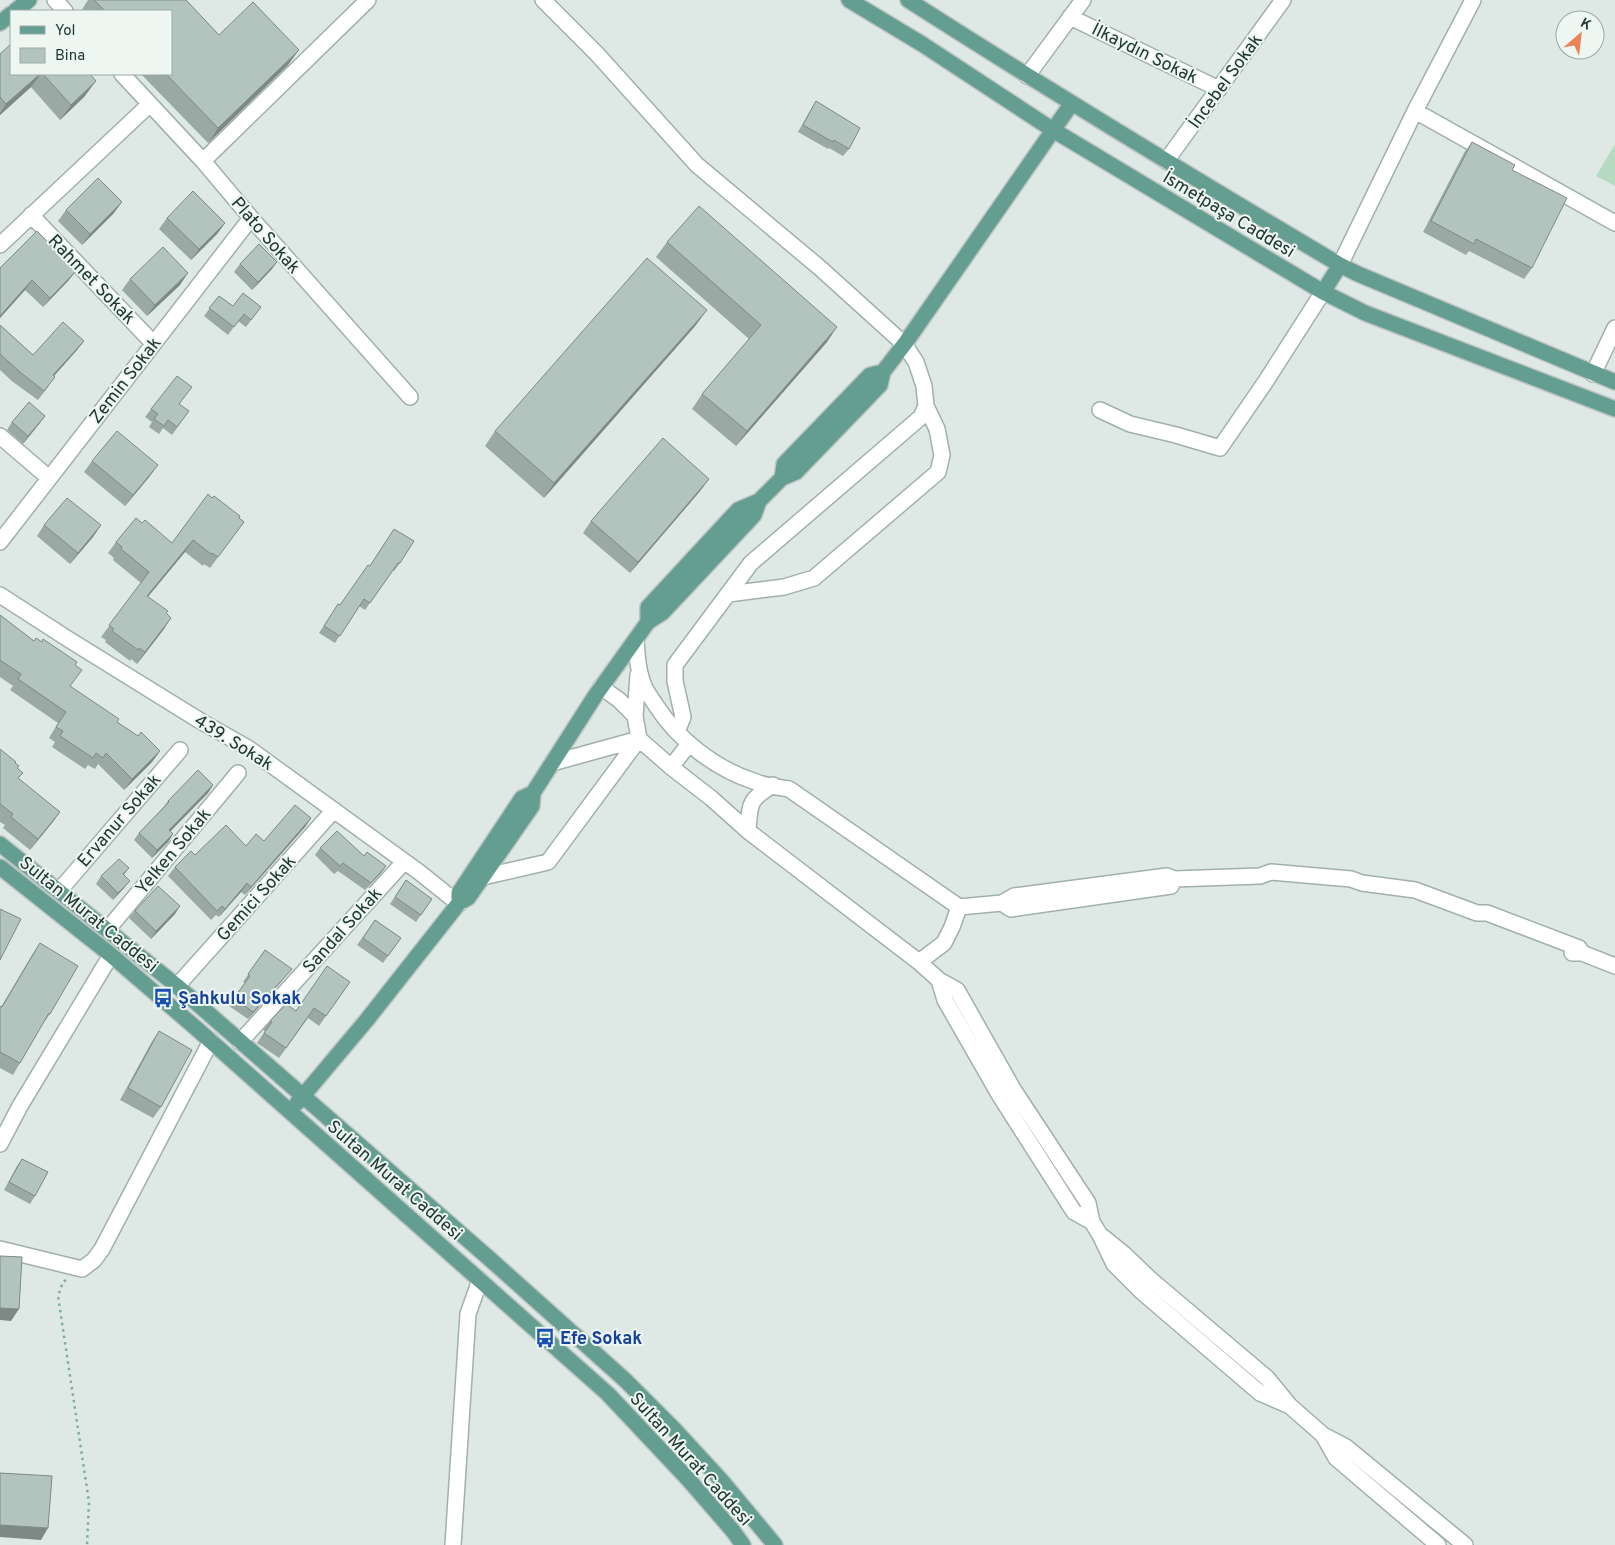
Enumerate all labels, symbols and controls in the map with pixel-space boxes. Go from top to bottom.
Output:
legend [10,10,172,75]
north arrow [1555,10,1605,60]
text: K [1577,15,1594,35]
street label: İlkaydın Sokak [1087,17,1202,90]
text: Yol [55,22,76,41]
street label: İncebel Sokak [1182,29,1268,134]
text: Bina [55,47,85,66]
street label: İsmetpaşa Caddesi [1158,165,1300,264]
street label: Plato Sokak [225,193,305,279]
street label: Rahmet Sokak [42,230,140,330]
street label: Zemin Sokak [85,333,167,429]
street label: 439. Sokak [189,710,277,777]
street label: Ervanur Sokak [73,769,167,873]
street label: Yelken Sokak [131,804,217,900]
street label: Gemici Sokak [212,851,302,947]
street label: Sultan Murat Caddesi [14,852,162,978]
street label: Sandal Sokak [298,883,388,979]
bus stop icon: Şahkulu Sokak [152,987,174,1009]
place label: Şahkulu Sokak [178,988,301,1011]
street label: Sultan Murat Caddesi [322,1116,466,1246]
bus stop icon: Efe Sokak [534,1327,556,1349]
place label: Efe Sokak [560,1328,642,1351]
street label: Sultan Murat Caddesi [624,1388,756,1532]

